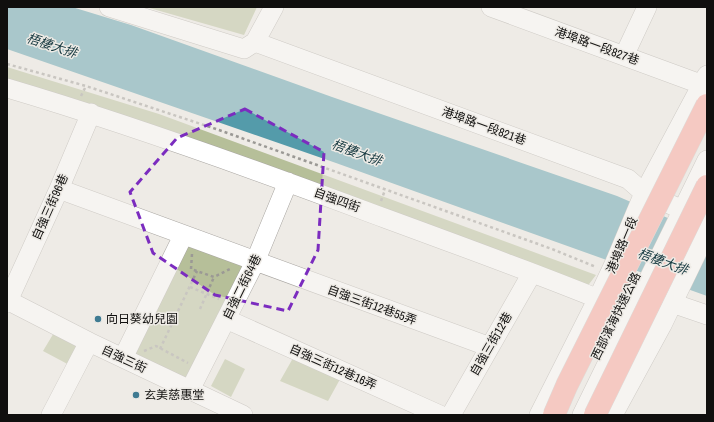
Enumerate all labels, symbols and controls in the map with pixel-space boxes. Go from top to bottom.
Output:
street label: 港埠路一段827巷 [553,23,641,69]
water label: 梧棲大排 [24,29,81,62]
street label: 港埠路一段821巷 [440,103,528,149]
water label: 梧棲大排 [329,136,386,170]
street label: 自強三街96巷 [28,171,72,243]
street label: 自強四街 [312,184,362,216]
street label: 港埠路一段 [603,214,641,276]
water label: 梧棲大排 [635,245,692,279]
street label: 自強二街64巷 [219,252,265,322]
street label: 西部濱海快速公路 [588,269,644,363]
street label: 自強三街12巷55弄 [325,281,419,329]
street label: 自強三街12巷 [466,309,516,379]
place label: 向日葵幼兒園 [106,311,178,327]
marker: 向日葵幼兒園 [93,314,103,324]
street label: 自強三街12巷16弄 [287,341,379,393]
street label: 自強三街 [99,342,149,376]
place label: 玄美慈惠堂 [144,387,204,403]
marker: 玄美慈惠堂 [131,390,141,400]

